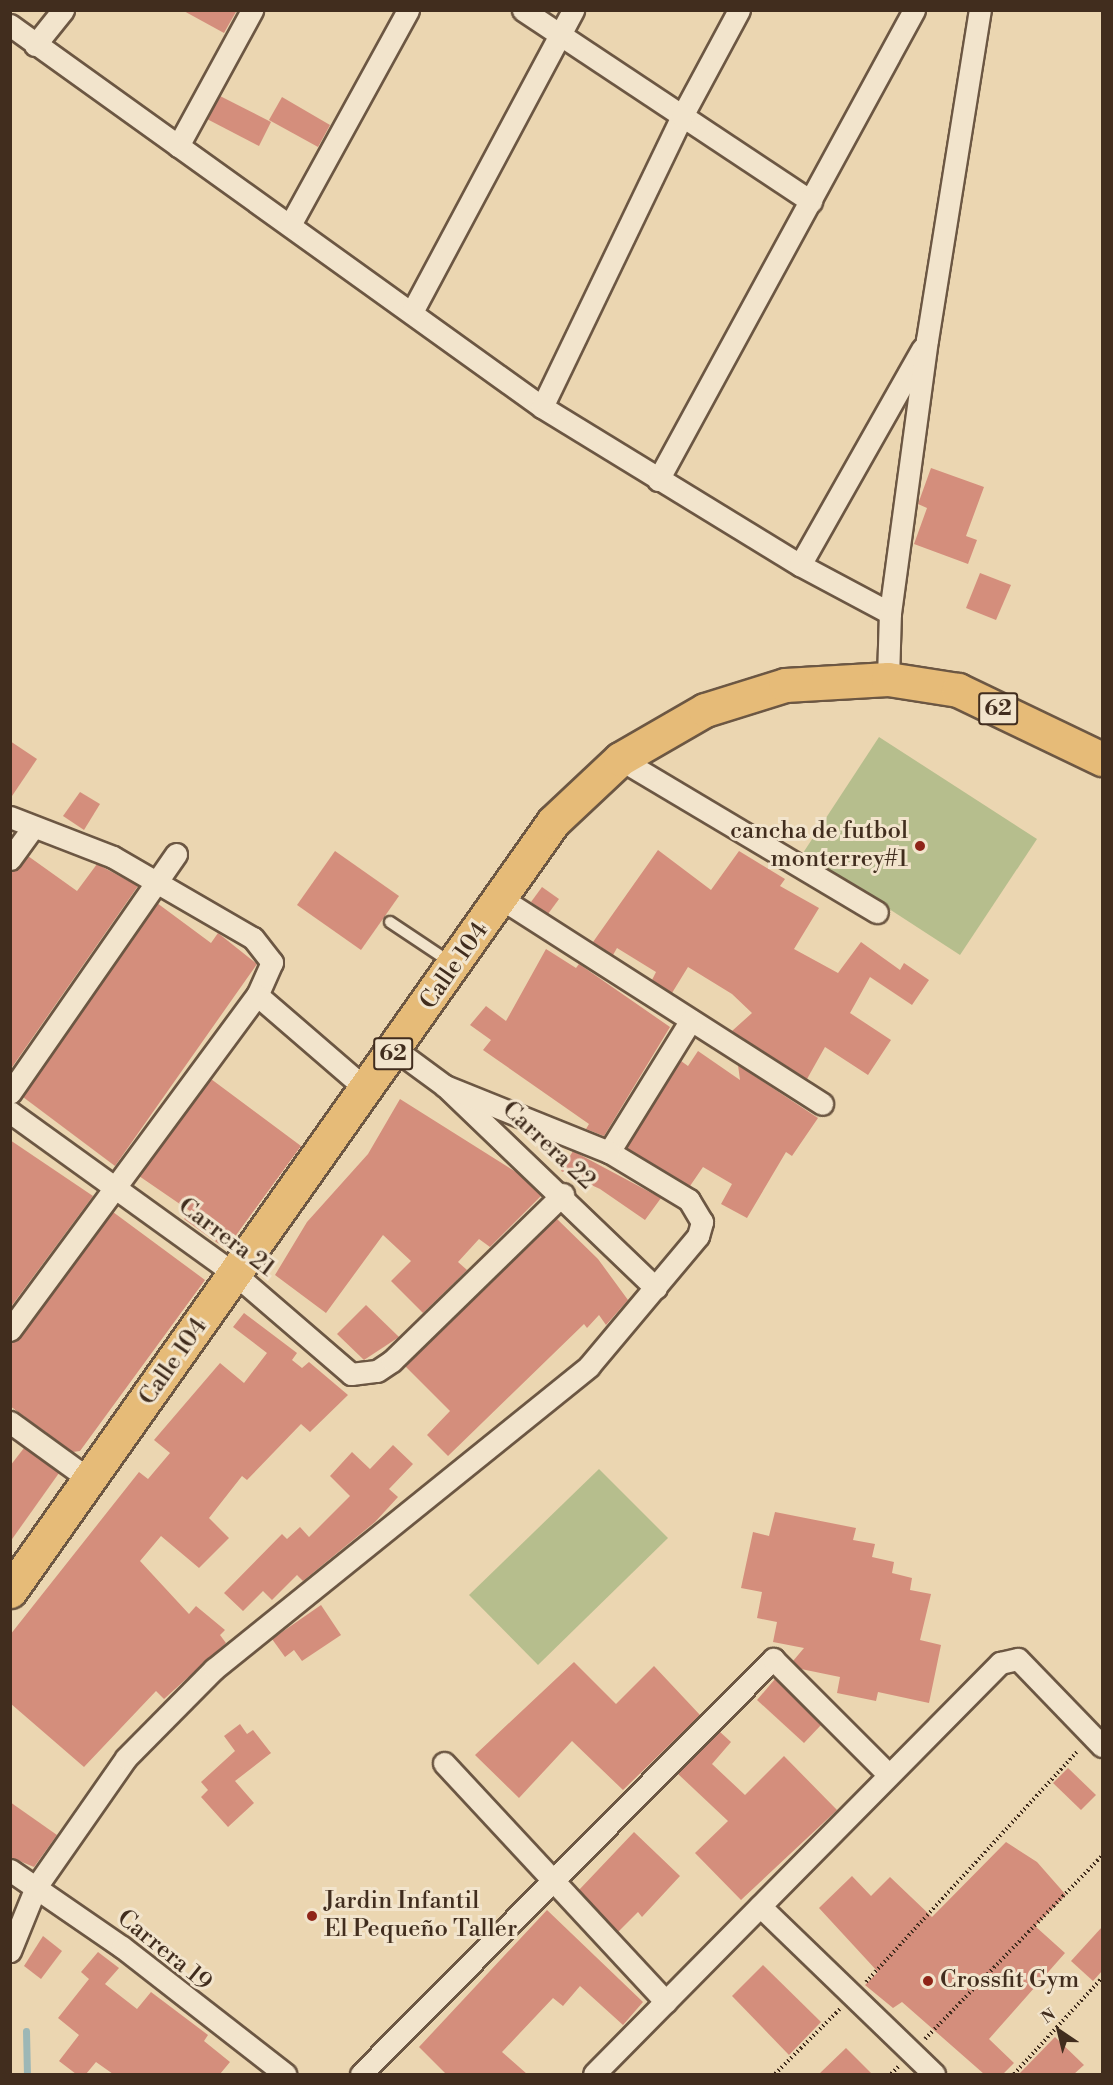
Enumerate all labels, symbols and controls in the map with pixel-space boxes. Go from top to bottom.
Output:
road number: 62 [977,690,1019,728]
place label: cancha de futbol monterrey#1 [730,818,908,874]
marker: cancha de futbol monterrey#1 [913,839,927,853]
street label: Calle 104 [415,917,495,1015]
road number: 62 [372,1035,414,1073]
street label: Carrera 22 [496,1096,600,1196]
street label: Carrera 21 [172,1192,280,1284]
street label: Calle 104 [134,1313,214,1411]
place label: Jardin Infantil El Pequeño Taller [324,1888,517,1944]
street label: Carrera 19 [111,1904,217,1998]
marker: Jardin Infantil El Pequeño Taller [305,1909,319,1923]
place label: Crossfit Gym [940,1967,1079,1995]
marker: Crossfit Gym [921,1974,935,1988]
north arrow [1029,2001,1089,2061]
text: N [1038,2004,1060,2028]

